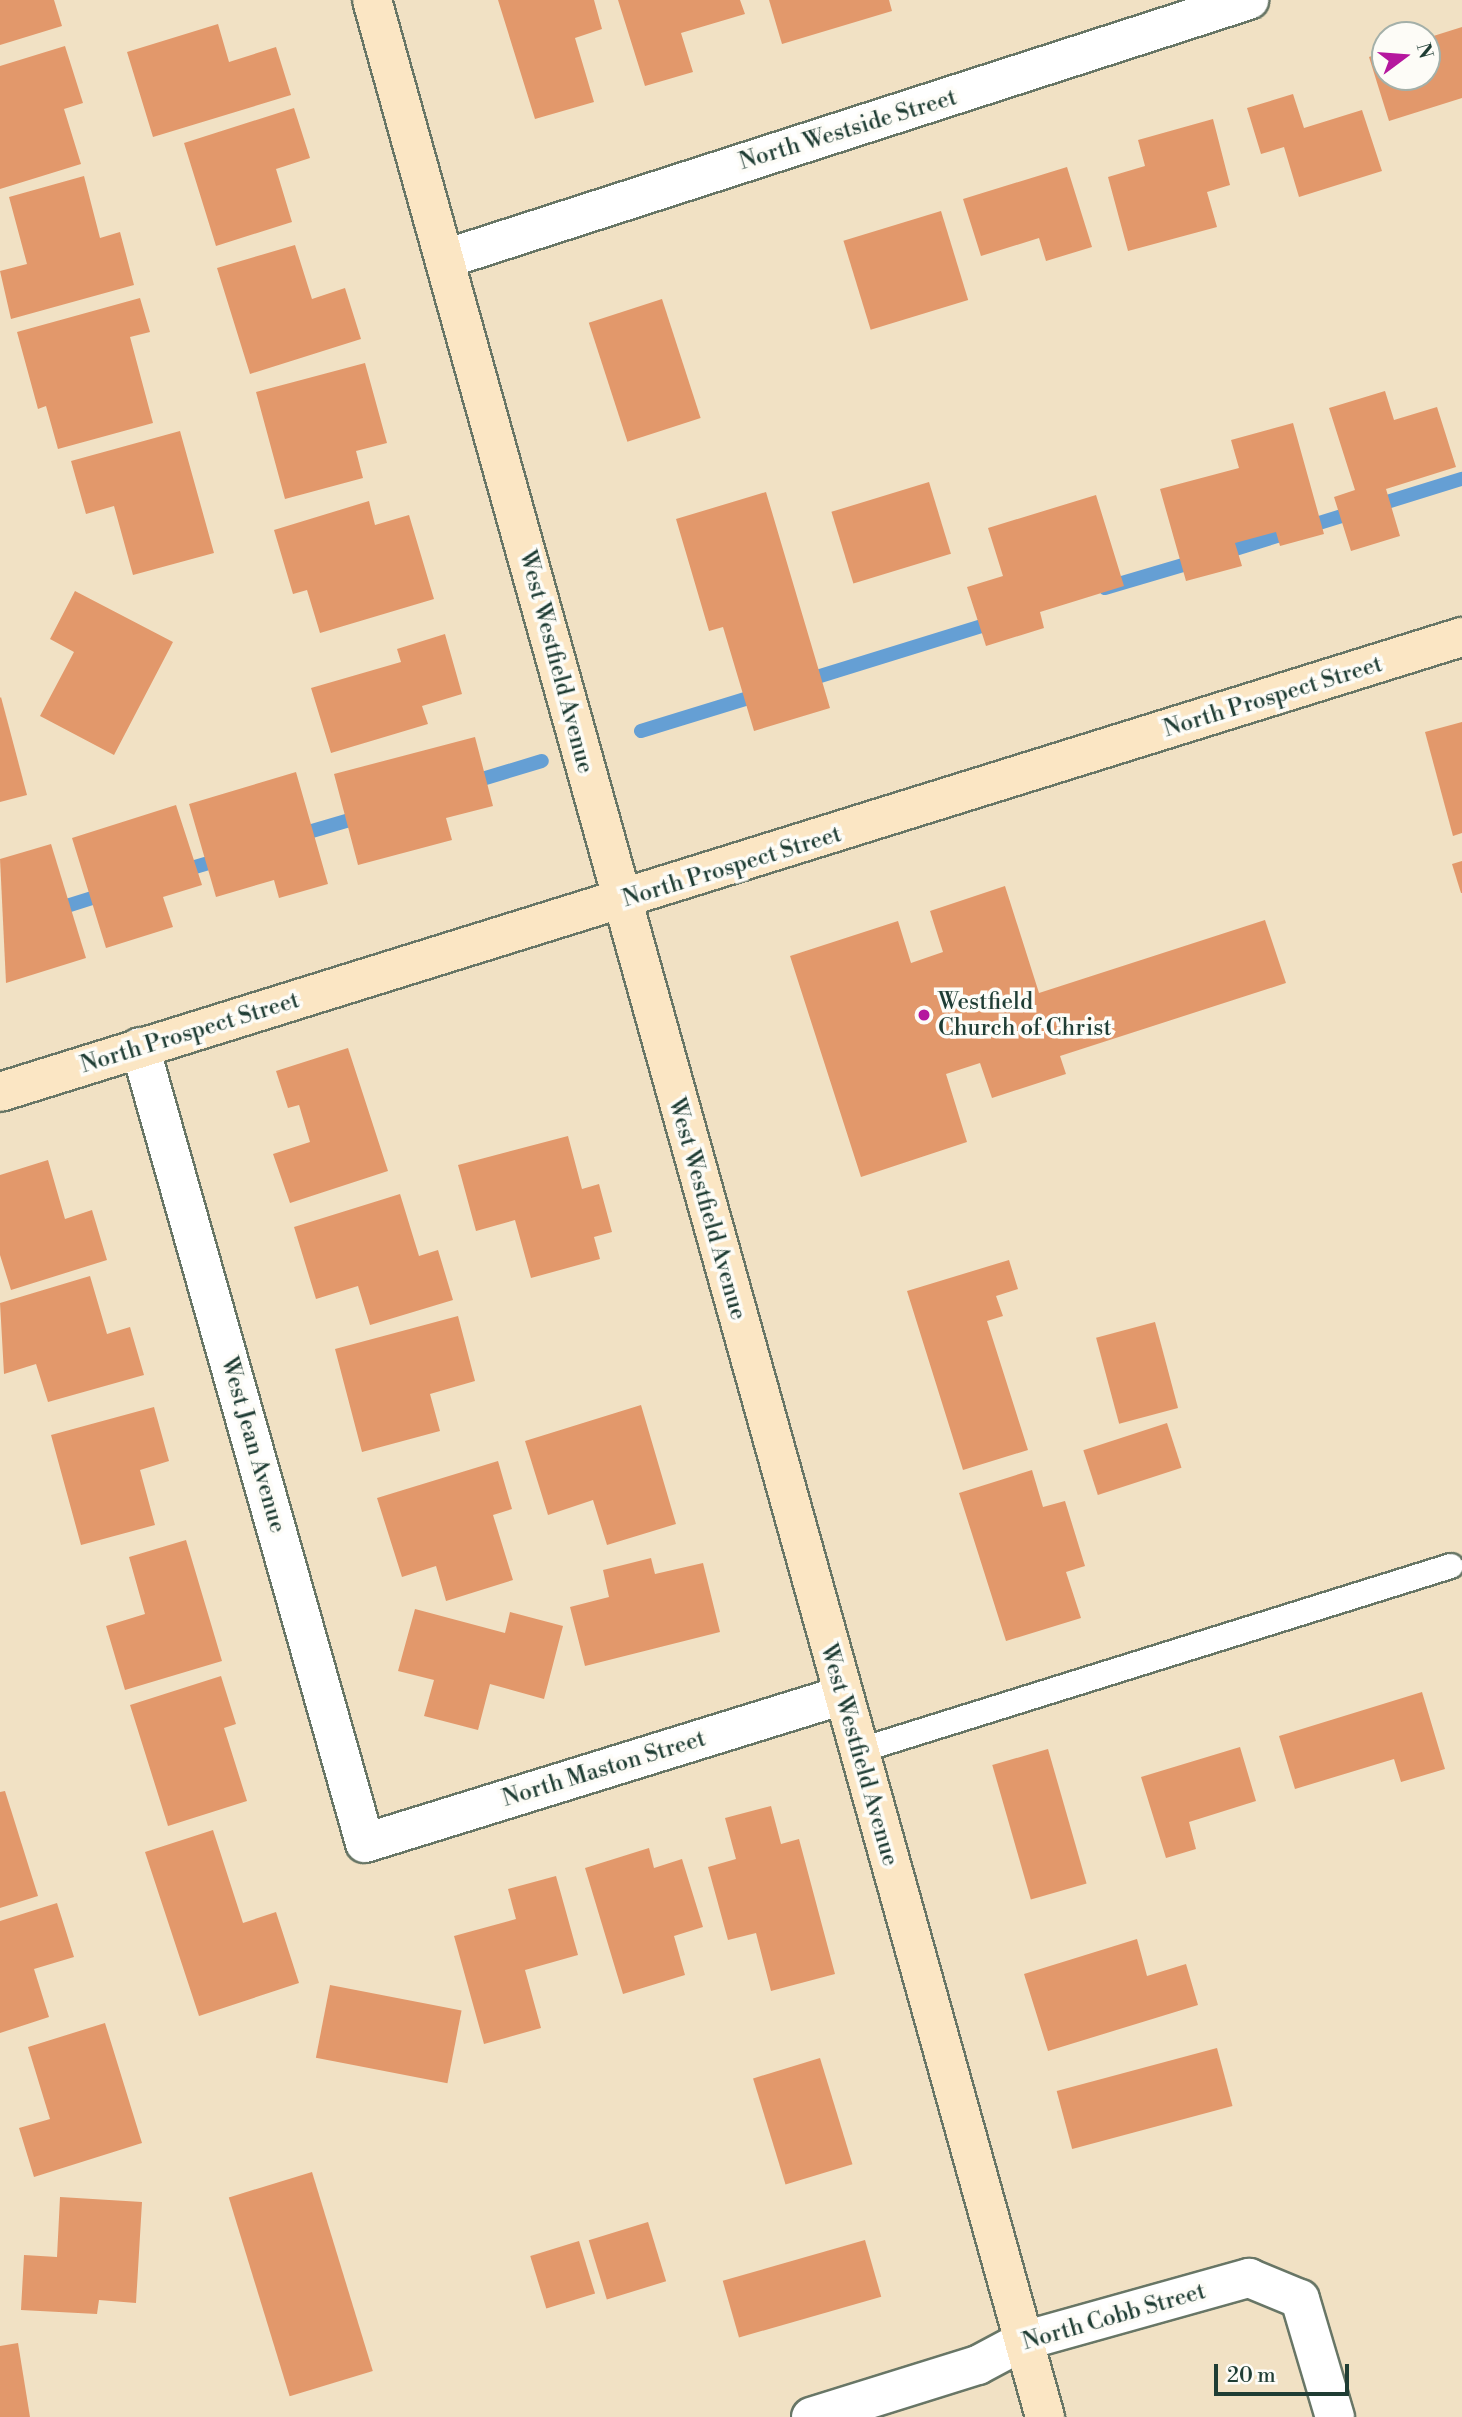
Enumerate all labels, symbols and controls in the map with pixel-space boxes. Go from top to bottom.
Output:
north arrow [1371,21,1441,91]
text: N [1411,40,1438,61]
street label: North Westside Street [736,84,960,176]
street label: West Westfield Avenue [513,548,599,776]
street label: North Prospect Street [1160,651,1386,743]
street label: North Prospect Street [619,821,845,913]
street label: North Prospect Street [77,987,303,1079]
place label: Westfield Church of Christ [938,988,1112,1042]
marker: Westfield Church of Christ [916,1007,932,1023]
street label: West Westfield Avenue [662,1095,752,1323]
street label: West Jean Avenue [215,1354,291,1536]
street label: West Westfield Avenue [814,1641,904,1869]
street label: North Maston Street [499,1725,709,1813]
street label: North Cobb Street [1019,2278,1209,2356]
scale bar [1217,2350,1352,2394]
text: 20 m [1227,2363,1276,2389]

